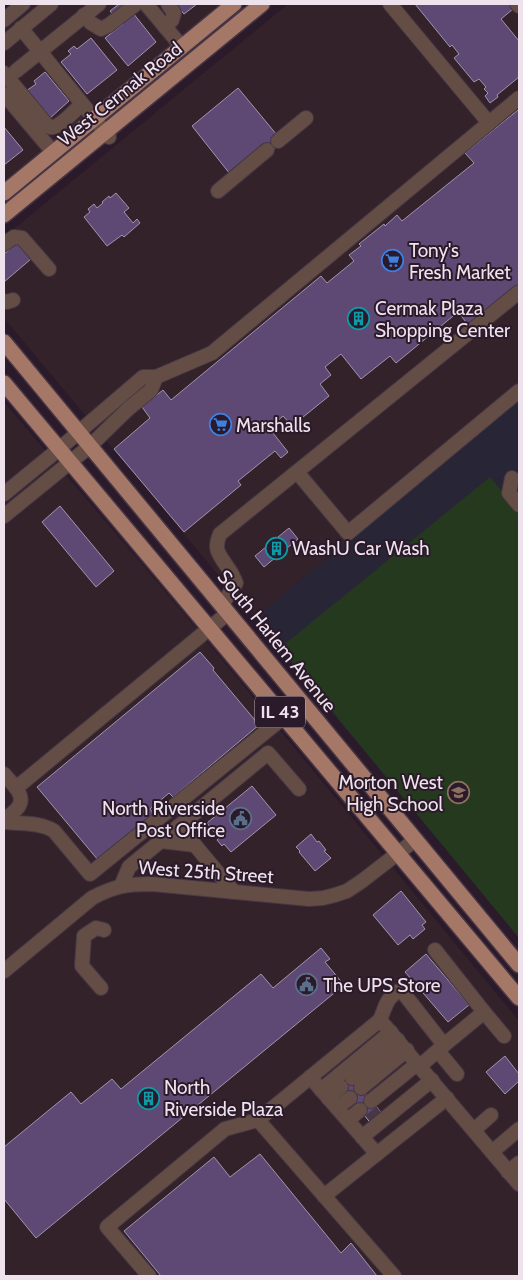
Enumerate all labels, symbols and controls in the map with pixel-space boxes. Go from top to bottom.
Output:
street label: West Cermak Road [54,37,186,151]
place label: Tony's Fresh Market [409,239,511,284]
supermarket icon: Tony's Fresh Market [381,249,405,273]
place label: Cermak Plaza Shopping Center [375,297,510,342]
building icon: Cermak Plaza Shopping Center [347,307,371,331]
supermarket icon: Marshalls [208,413,232,437]
place label: Marshalls [236,414,311,437]
building icon: WashU Car Wash [264,536,288,560]
place label: WashU Car Wash [292,537,430,560]
street label: South Harlem Avenue [213,565,342,717]
road number: IL 43 [255,696,305,728]
place label: Morton West High School [338,771,444,816]
school or university icon: Morton West High School [447,781,471,805]
place label: North Riverside Post Office [102,797,225,842]
public building icon: North Riverside Post Office [229,807,253,831]
street label: West 25th Street [138,856,275,888]
public building icon: The UPS Store [295,973,319,997]
place label: The UPS Store [323,974,441,997]
place label: North Riverside Plaza [164,1076,283,1121]
building icon: North Riverside Plaza [136,1086,160,1110]

